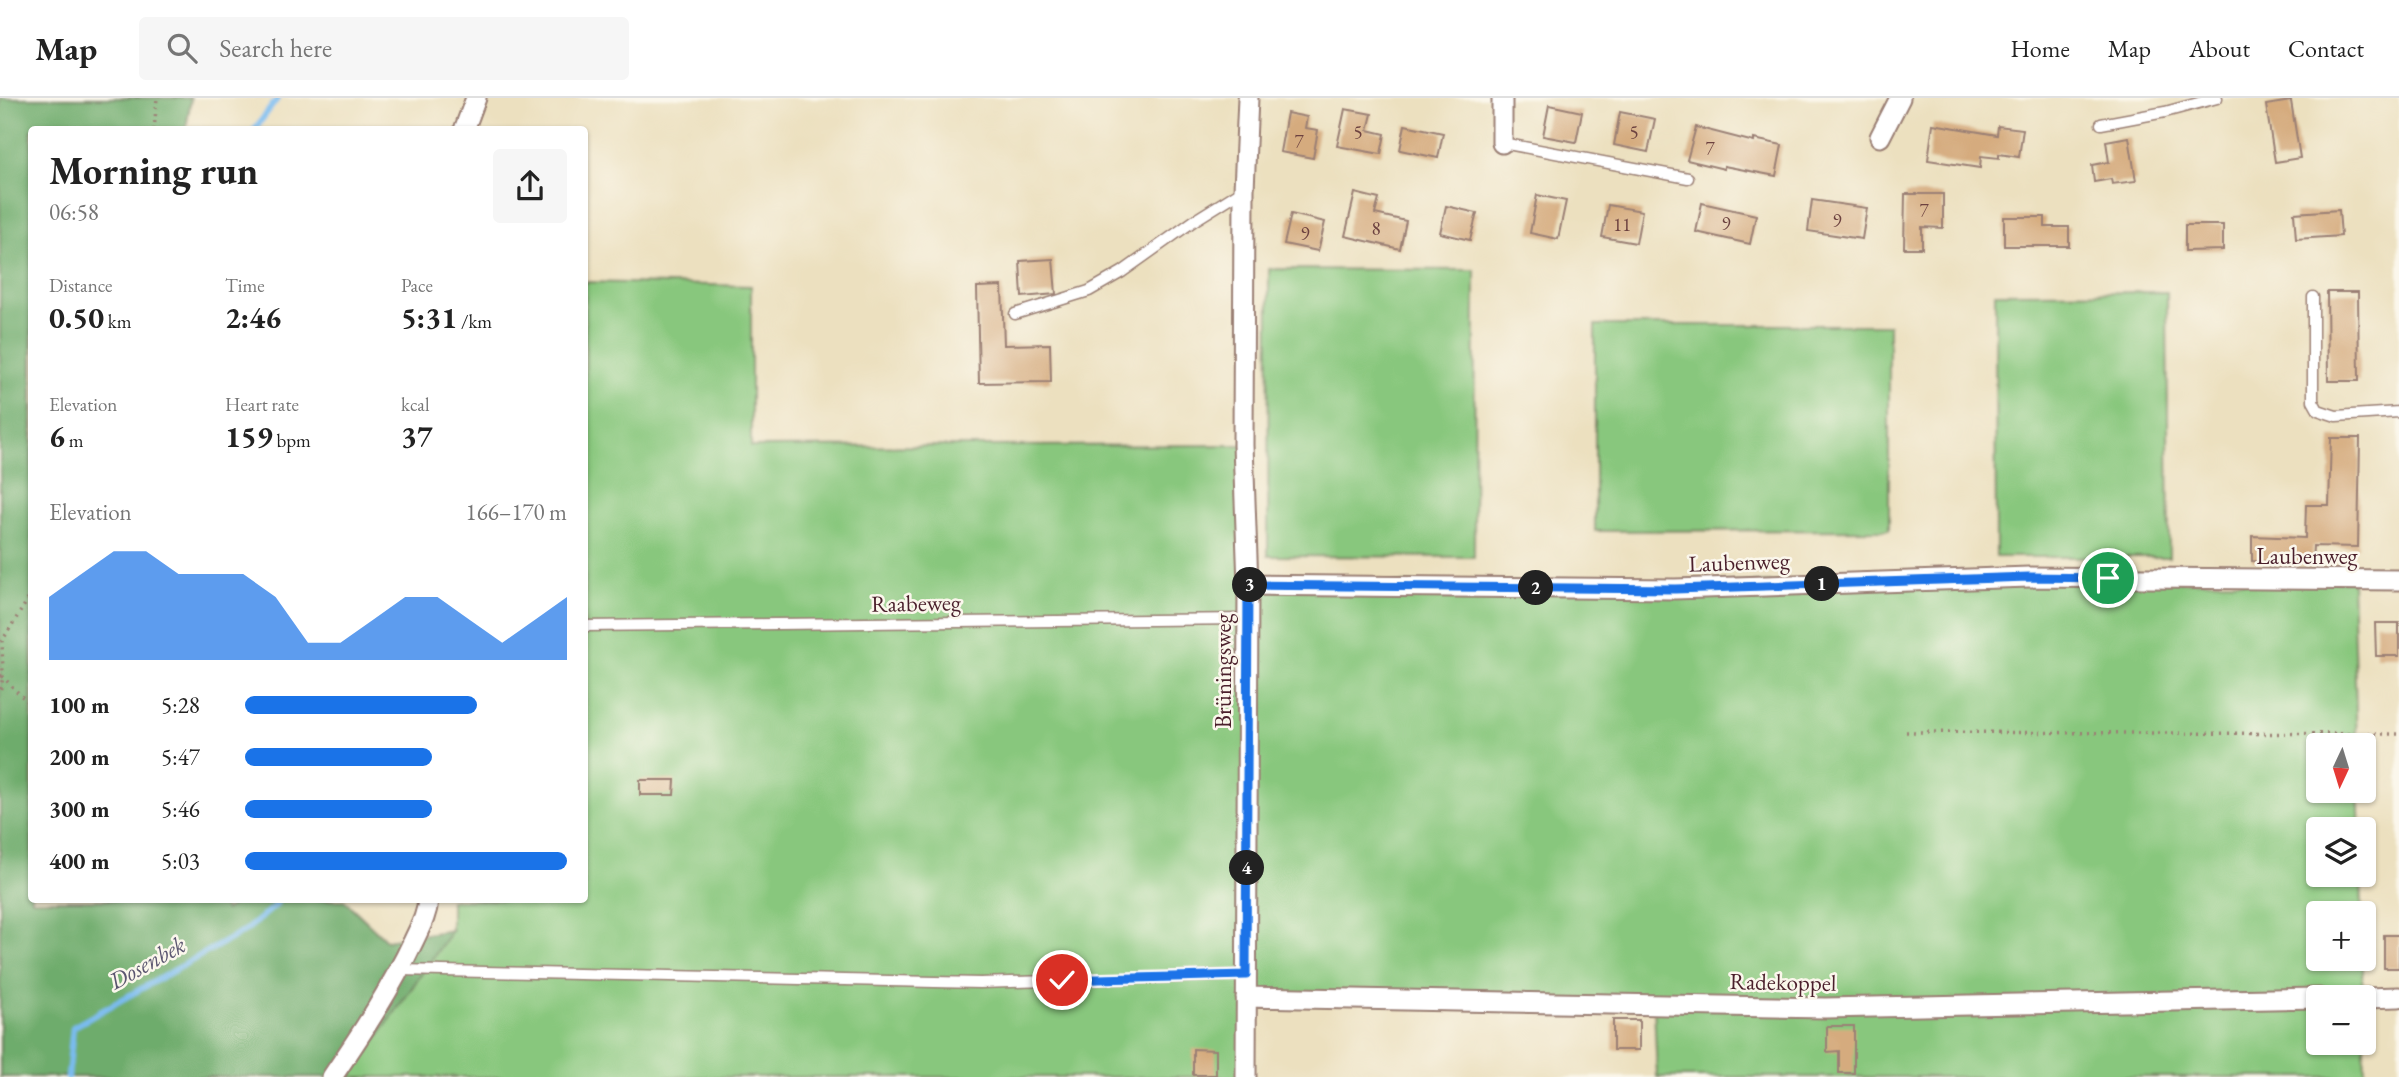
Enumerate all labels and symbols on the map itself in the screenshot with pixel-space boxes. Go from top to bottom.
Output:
house number: 5 [1353,120,1363,145]
house number: 5 [1629,120,1639,145]
house number: 7 [1294,129,1304,154]
house number: 7 [1705,136,1715,161]
house number: 7 [1919,198,1929,223]
house number: 9 [1832,208,1842,233]
house number: 9 [1721,211,1731,236]
house number: 11 [1613,212,1631,237]
house number: 8 [1371,216,1381,241]
house number: 9 [1300,221,1310,246]
street label: Laubenweg [2256,541,2359,571]
street label: Laubenweg [1688,545,1791,579]
pin [2078,548,2138,608]
pin: 1 [1804,566,1840,602]
pin: 3 [1232,568,1268,602]
pin: 2 [1518,570,1554,606]
street label: Raabeweg [871,587,962,619]
street label: Brüningsweg [1208,613,1238,728]
north arrow [2306,733,2376,803]
pin: 4 [1230,850,1264,886]
water label: Dosenbek [102,929,191,997]
pin [1032,950,1092,1010]
street label: Radekoppel [1729,966,1837,998]

